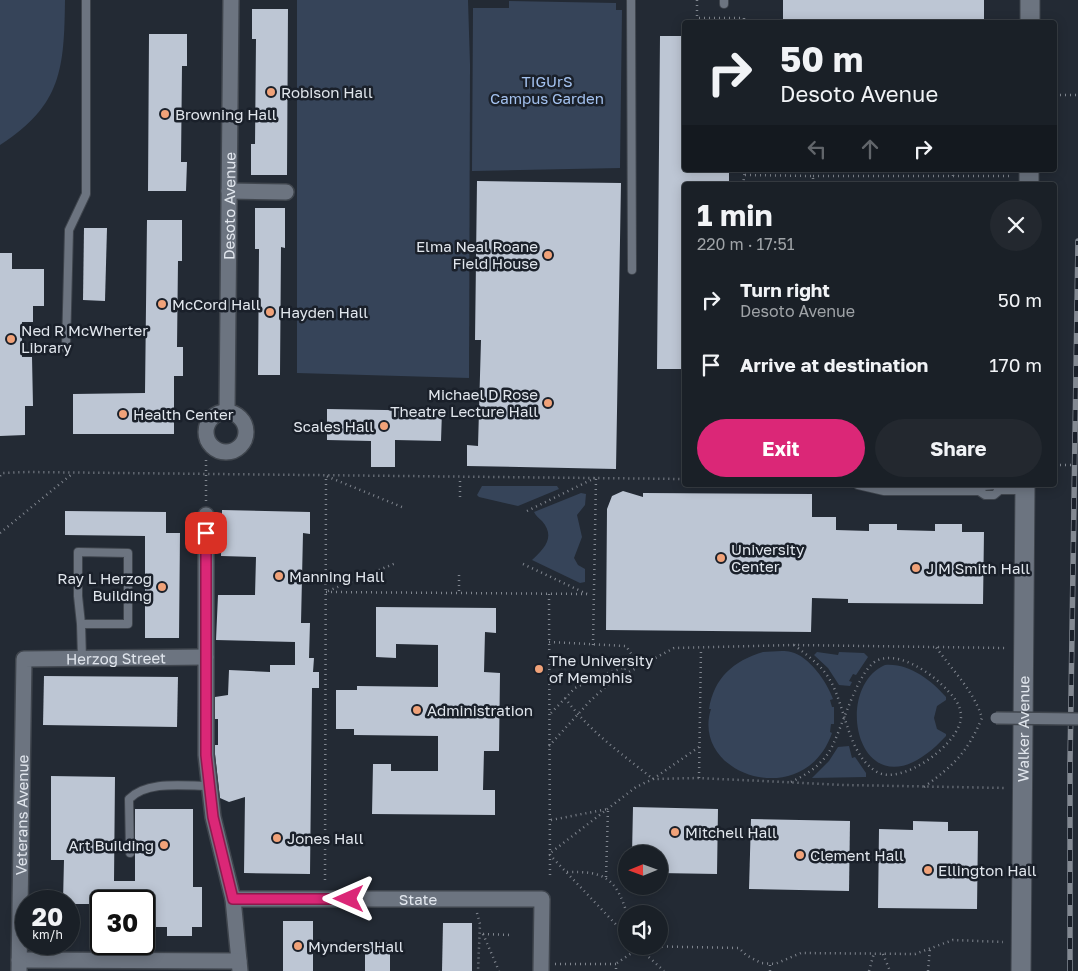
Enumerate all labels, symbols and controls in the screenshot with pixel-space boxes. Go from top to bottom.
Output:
text: 50 m [780,38,863,80]
icon: right [697,40,762,105]
park label: TIGUrS Campus Garden [490,72,604,107]
text: Desoto Avenue [780,80,938,107]
place label: Robison Hall [281,83,373,101]
marker: Robison Hall [265,86,277,98]
place label: Browning Hall [175,105,277,123]
marker: Browning Hall [159,108,171,120]
icon: left [803,135,831,163]
icon: ahead [856,135,884,163]
icon: right [909,135,937,163]
street label: Desoto Avenue [219,152,239,260]
text: 1 min [697,197,773,233]
button: close [990,199,1042,251]
text: 220 m · 17:51 [697,234,795,254]
place label: Elma Neal Roane Field House [416,237,538,272]
marker: Elma Neal Roane Field House [542,249,554,261]
text: Turn right [740,278,830,301]
icon: right [697,286,725,314]
text: 50 m [998,288,1042,311]
place label: McCord Hall [172,295,261,313]
marker: McCord Hall [156,298,168,310]
text: Desoto Avenue [740,301,855,321]
place label: Hayden Hall [280,303,368,321]
marker: Hayden Hall [264,306,276,318]
place label: Ned R McWherter Library [21,321,148,356]
marker: Ned R McWherter Library [5,333,17,345]
icon: arrive [697,351,725,379]
text: Arrive at destination [740,353,928,376]
text: 170 m [989,353,1042,376]
place label: Michael D Rose Theatre Lecture Hall [390,385,538,420]
marker: Michael D Rose Theatre Lecture Hall [542,397,554,409]
place label: Health Center [133,405,234,423]
marker: Health Center [117,408,129,420]
place label: Scales Hall [293,417,374,435]
button: Exit [697,419,865,477]
button: Share [875,419,1042,477]
marker: Scales Hall [378,420,390,432]
pin [185,512,227,554]
icon: arrive [192,519,220,547]
place label: University Center [731,540,805,575]
marker: University Center [715,552,727,564]
place label: J M Smith Hall [926,559,1030,577]
marker: J M Smith Hall [910,562,922,574]
place label: Manning Hall [289,567,385,585]
place label: Ray L Herzog Building [57,569,152,604]
marker: Manning Hall [273,570,285,582]
marker: Ray L Herzog Building [156,581,168,593]
street label: Herzog Street [66,648,166,668]
place label: The University of Memphis [549,651,654,686]
marker: The University of Memphis [533,663,545,675]
street label: Walker Avenue [1014,675,1032,782]
place label: Administration [427,701,533,719]
marker: Administration [411,704,423,716]
street label: Veterans Avenue [12,754,31,876]
place label: Mitchell Hall [685,823,777,841]
marker: Mitchell Hall [669,826,681,838]
place label: Jones Hall [287,829,364,847]
marker: Jones Hall [271,832,283,844]
place label: Art Building [69,836,154,854]
marker: Art Building [158,839,170,851]
north arrow [618,845,668,895]
map controls [618,845,668,955]
place label: Clement Hall [810,846,904,864]
marker: Clement Hall [794,849,806,861]
place label: Ellington Hall [938,861,1037,879]
marker: Ellington Hall [922,864,934,876]
position arrow [322,872,374,924]
speed limit sign: 30 [90,890,155,955]
street label: State [399,890,437,908]
text: 20 [32,901,63,932]
button: sound [618,905,668,955]
text: km/h [32,927,63,942]
place label: Mynders Hall [308,937,404,955]
marker: Mynders Hall [292,940,304,952]

